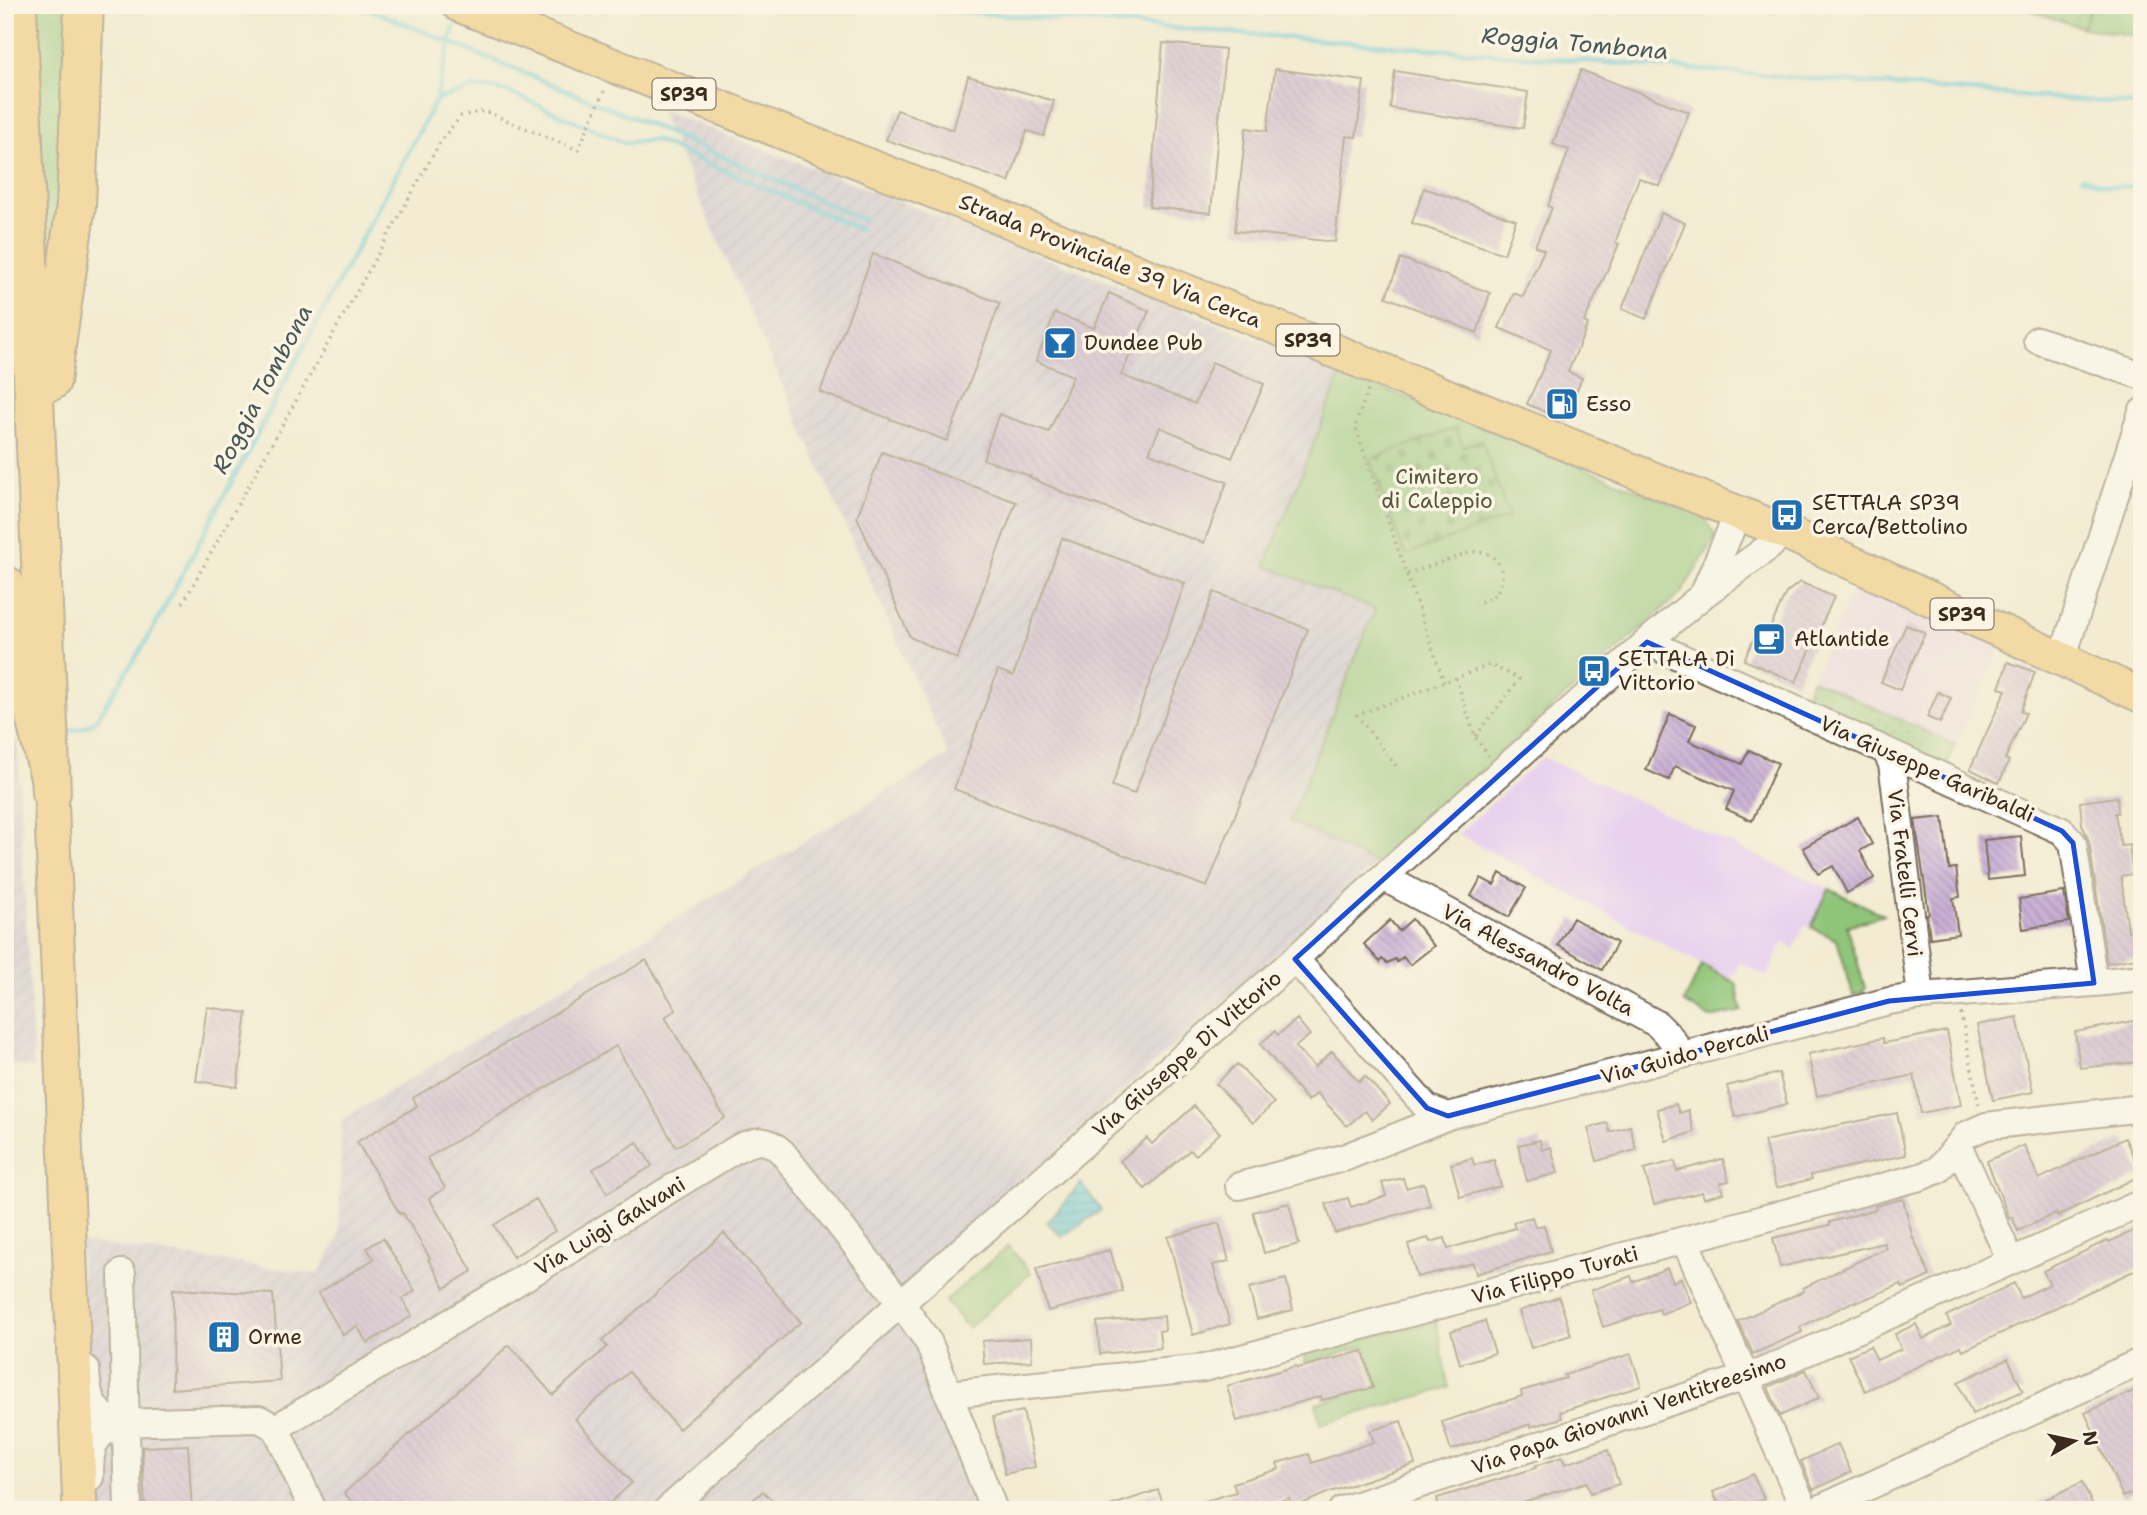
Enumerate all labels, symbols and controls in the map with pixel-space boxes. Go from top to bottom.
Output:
water label: Roggia Tombona [1480,20,1670,66]
road number: SP39 [652,78,716,110]
street label: Strada Provinciale 39 Via Cerca [955,187,1265,335]
water label: Roggia Tombona [205,299,319,479]
bar icon: Dundee Pub [1041,324,1079,362]
road number: SP39 [1276,324,1340,356]
place label: Dundee Pub [1084,329,1203,357]
fuel station icon: Esso [1543,385,1581,423]
place label: Esso [1586,390,1631,418]
park label: Cimitero di Caleppio [1381,463,1493,515]
place label: SETTALA SP39 Cerca/Bettolino [1812,489,1968,541]
bus stop icon: SETTALA SP39 Cerca/Bettolino [1768,496,1806,534]
road number: SP39 [1930,598,1994,629]
cafe icon: Atlantide [1750,620,1788,658]
place label: Atlantide [1794,625,1890,653]
place label: SETTALA Di Vittorio [1618,645,1735,697]
bus stop icon: SETTALA Di Vittorio [1575,652,1613,690]
street label: Via Giuseppe Garibaldi [1815,709,2039,829]
street label: Via Fratelli Cervi [1881,787,1929,959]
street label: Via Alessandro Volta [1437,897,1639,1023]
street label: Via Giuseppe Di Vittorio [1086,964,1288,1144]
street label: Via Guido Percali [1598,1019,1772,1091]
street label: Via Luigi Galvani [529,1170,691,1282]
street label: Via Filippo Turati [1468,1239,1642,1311]
building icon: Orme [205,1318,243,1356]
place label: Orme [248,1323,302,1351]
street label: Via Papa Giovanni Ventitreesimo [1468,1347,1790,1481]
north arrow [2038,1406,2108,1476]
text: N [2077,1429,2104,1448]

